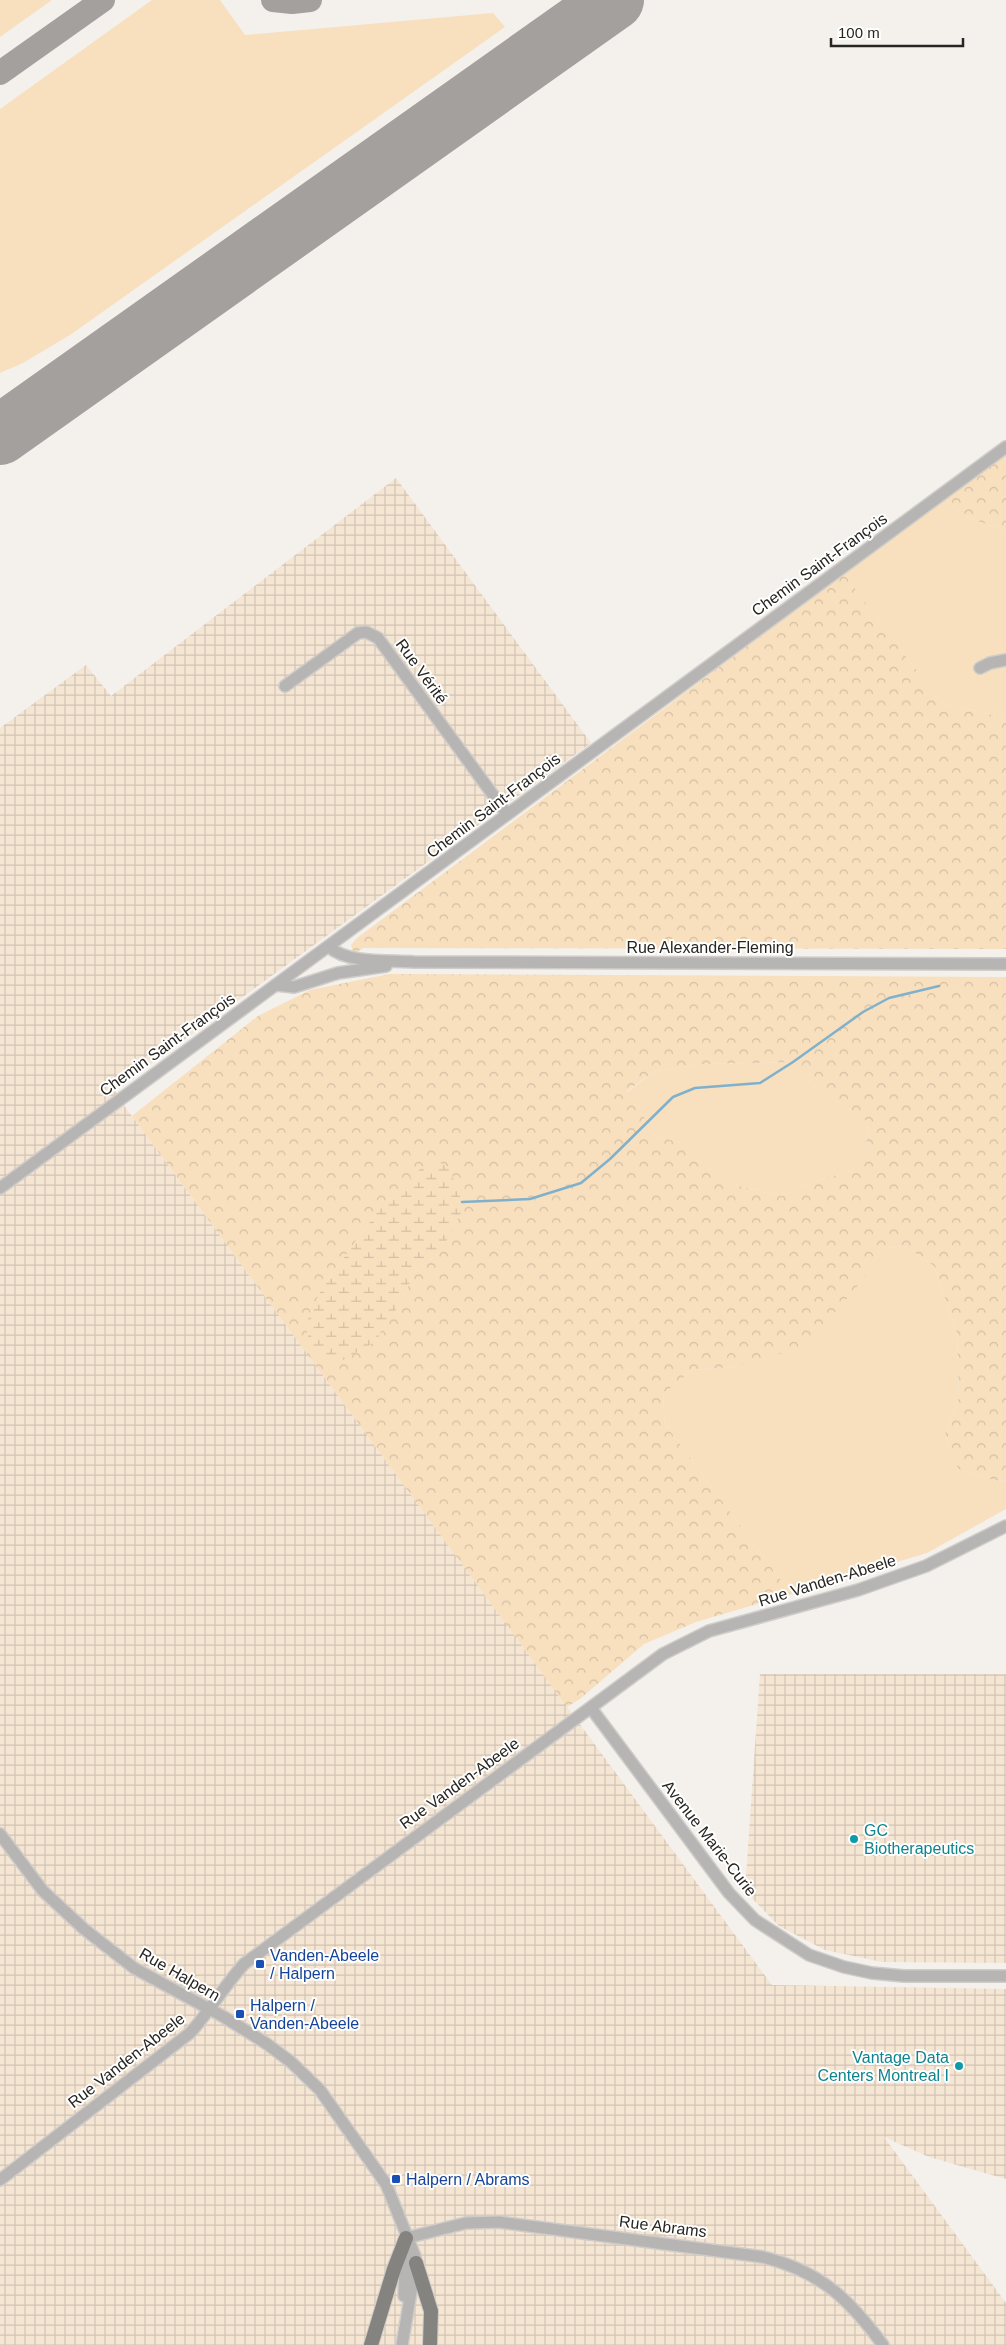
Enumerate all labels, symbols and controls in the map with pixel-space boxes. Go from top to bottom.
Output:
scale bar [831,15,964,47]
text: 100 m [838,24,880,41]
street label: Chemin Saint-François [748,510,890,619]
street label: Rue Vérité [393,636,451,707]
street label: Chemin Saint-François [423,750,563,861]
street label: Rue Alexander-Fleming [626,939,794,956]
street label: Chemin Saint-François [96,990,238,1099]
street label: Rue Vanden-Abeele [756,1551,898,1609]
street label: Rue Vanden-Abeele [396,1734,522,1832]
street label: Avenue Marie-Curie [659,1777,760,1900]
place label: GC Biotherapeutics [864,1822,974,1857]
marker: GC Biotherapeutics [848,1833,860,1845]
street label: Rue Halpern [137,1945,223,2004]
place label: Vanden-Abeele / Halpern [270,1947,379,1982]
marker: Vanden-Abeele / Halpern [254,1958,266,1970]
place label: Halpern / Vanden-Abeele [250,1997,359,2032]
marker: Halpern / Vanden-Abeele [234,2008,246,2020]
street label: Rue Vanden-Abeele [65,2010,188,2111]
place label: Vantage Data Centers Montreal I [817,2049,949,2084]
marker: Vantage Data Centers Montreal I [953,2060,965,2072]
place label: Halpern / Abrams [406,2171,530,2188]
marker: Halpern / Abrams [390,2173,402,2185]
street label: Rue Abrams [618,2213,708,2240]

